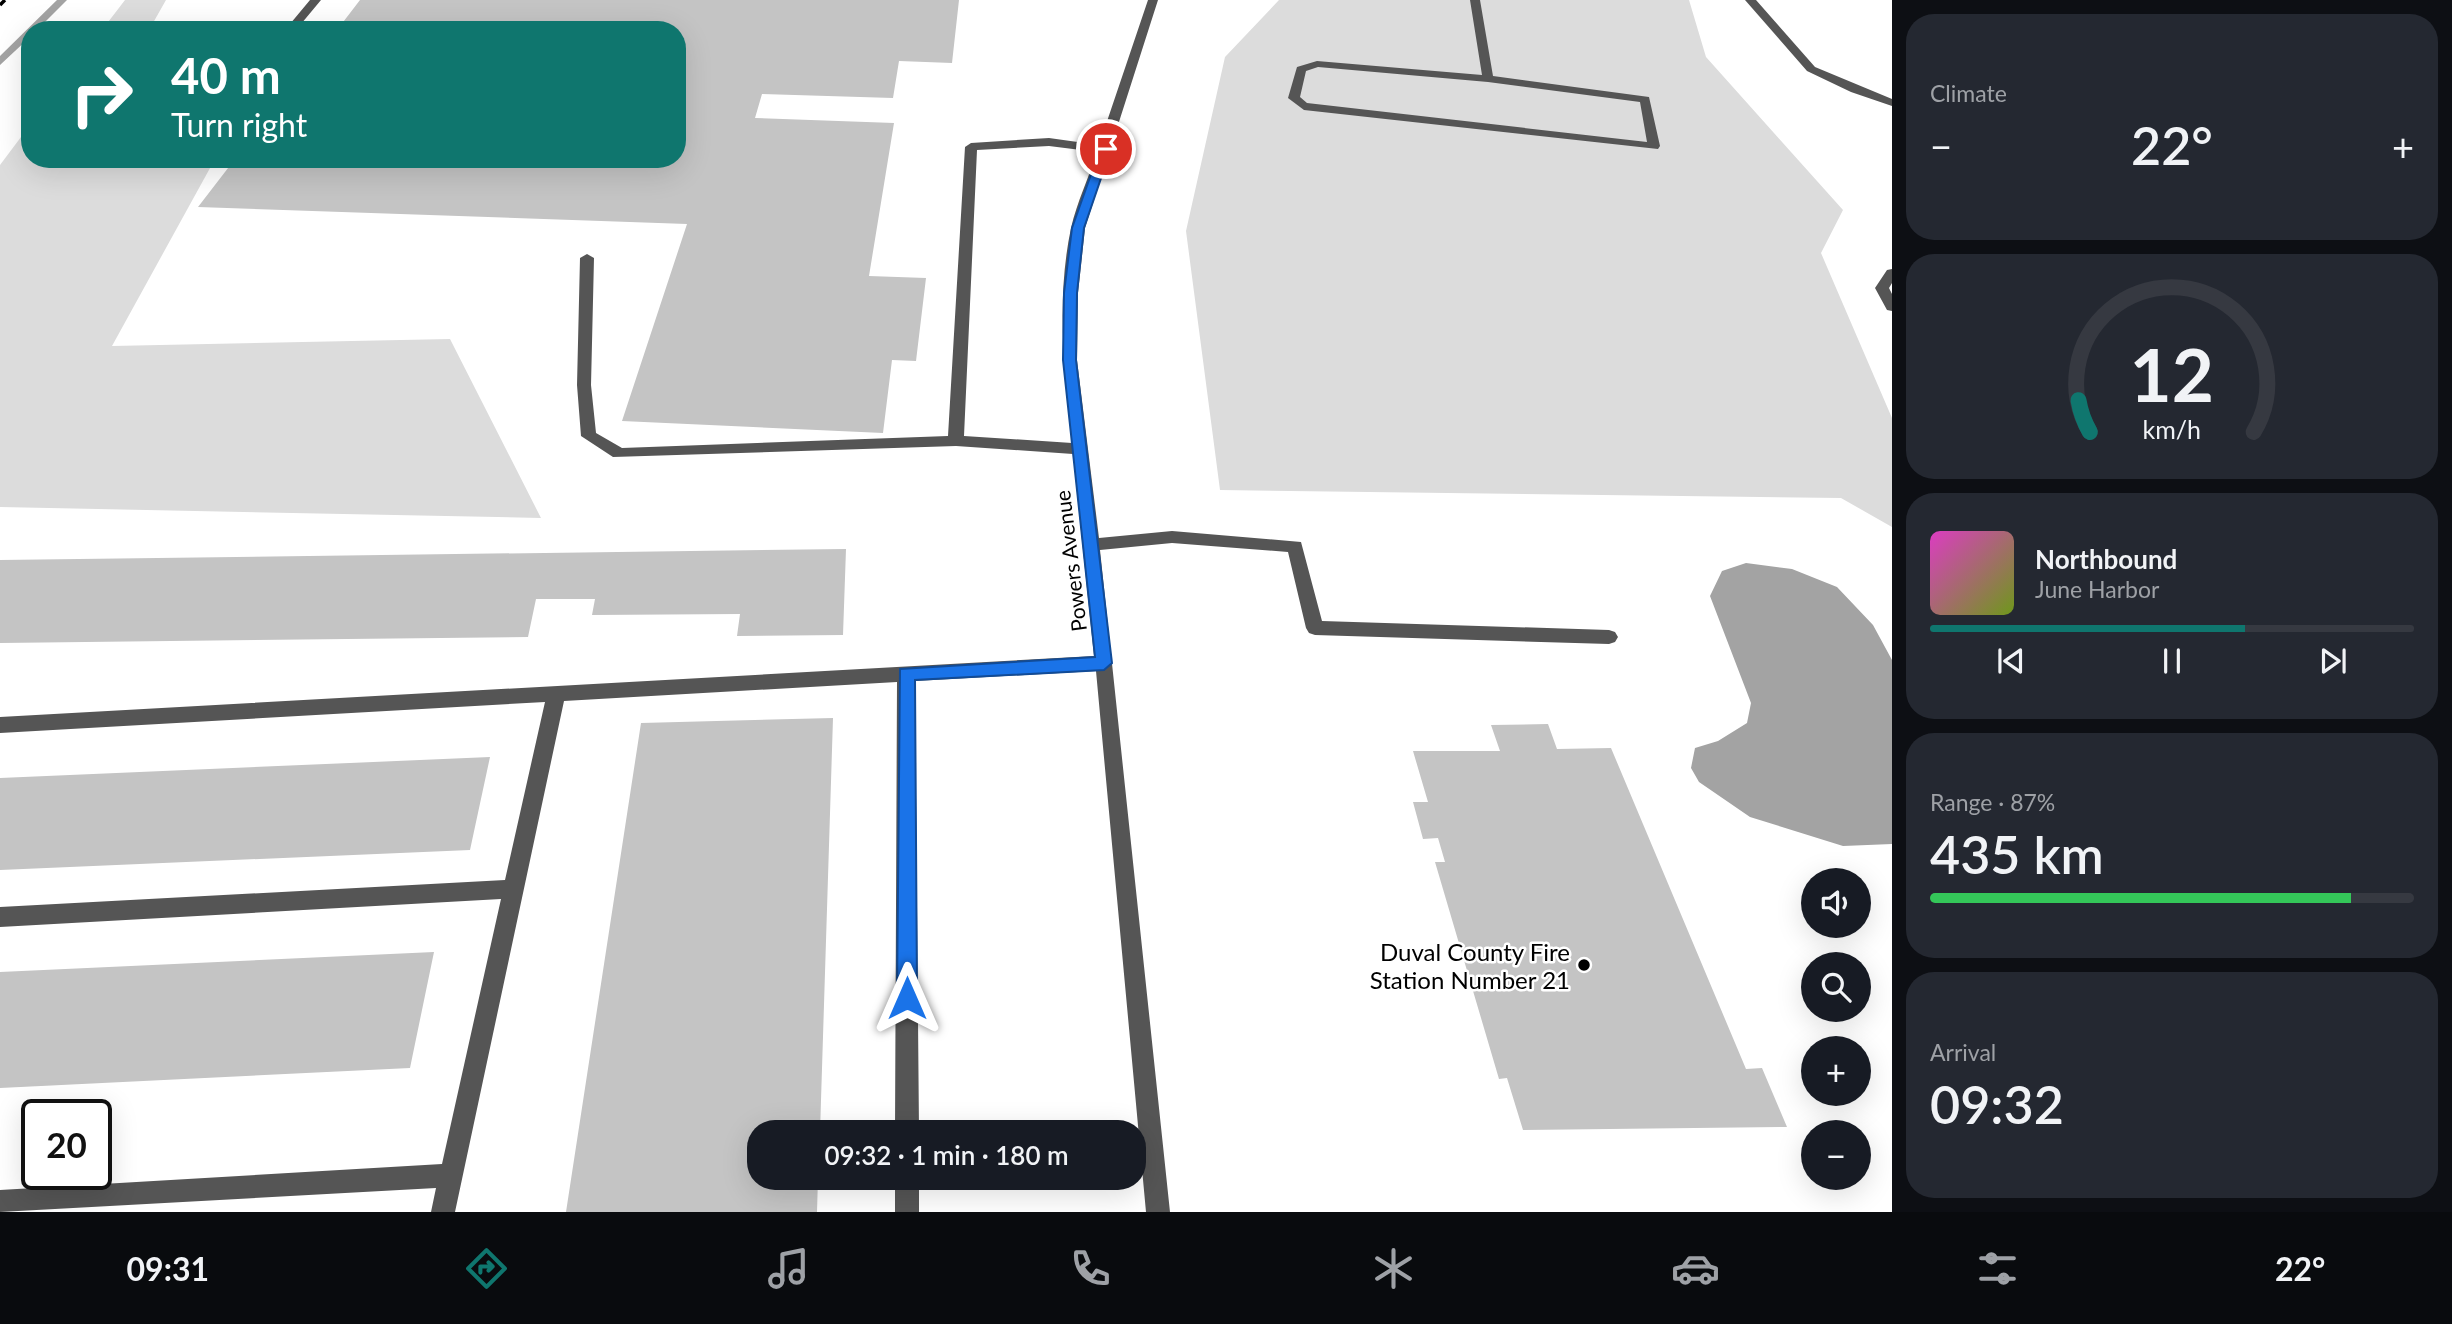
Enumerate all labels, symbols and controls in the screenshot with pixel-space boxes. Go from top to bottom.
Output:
text: 40 m [171,46,281,104]
icon: right [56,49,147,140]
text: Climate [1930,79,2007,107]
text: Turn right [171,105,307,144]
text: 22° [2131,114,2213,176]
pin [1076,119,1136,179]
text: − [1930,123,1952,169]
text: + [2392,123,2414,169]
icon: arrive [1087,130,1125,168]
text: 12 [2130,331,2214,419]
text: km/h [2143,414,2201,444]
street label: Powers Avenue [1049,489,1091,633]
text: Northbound [2035,543,2177,575]
text: June Harbor [2035,575,2159,603]
icon: previous [1992,642,2030,680]
icon: pause [2153,642,2191,680]
icon: next [2314,642,2352,680]
text: Range · 87% [1930,788,2055,816]
text: 435 km [1930,823,2104,885]
map controls [1801,868,1871,1190]
button: sound [1801,868,1871,938]
place label: Duval County Fire Station Number 21 [1370,937,1570,994]
button: search [1801,952,1871,1022]
marker: Duval County Fire Station Number 21 [1576,957,1592,973]
position arrow [870,961,944,1035]
button: + [1801,1036,1871,1106]
text: Arrival [1930,1038,1996,1066]
text: 09:32 [1930,1073,2064,1135]
speed limit sign: 20 [21,1099,112,1190]
button: − [1801,1120,1871,1190]
text: 09:32 · 1 min · 180 m [824,1139,1069,1171]
icon: directions [462,1244,511,1293]
icon: music [764,1244,813,1293]
icon: phone [1066,1244,1115,1293]
icon: climate [1369,1244,1418,1293]
icon: car [1671,1244,1720,1293]
icon: filters [1973,1244,2022,1293]
text: 09:31 [127,1249,209,1288]
text: 22° [2275,1249,2325,1288]

